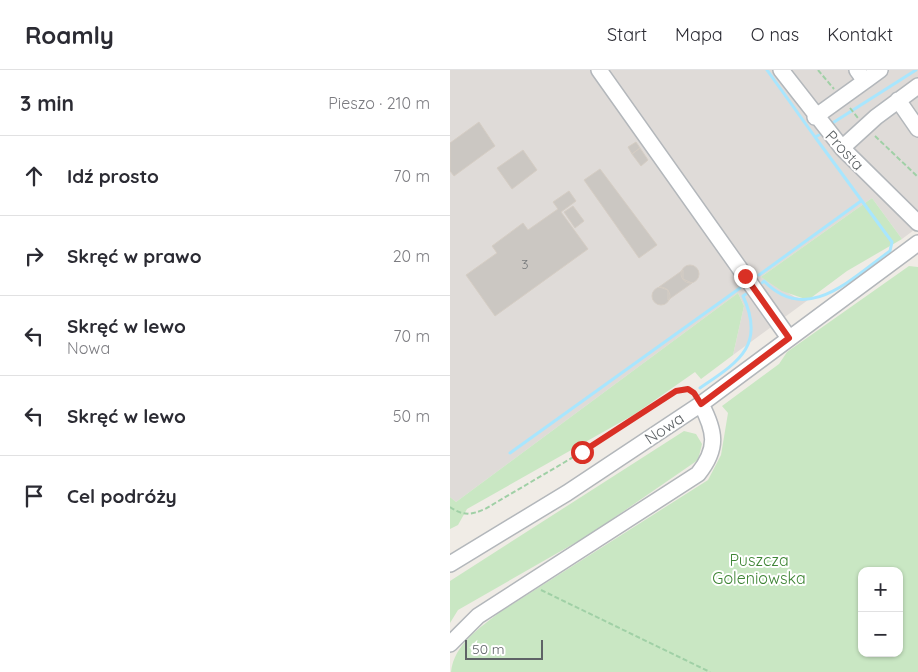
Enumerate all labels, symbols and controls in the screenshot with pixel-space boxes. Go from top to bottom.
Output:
text: Roamly [25,20,114,50]
text: Start [607,23,647,46]
text: Mapa [675,23,723,46]
text: O nas [751,23,799,46]
text: Kontakt [827,23,893,46]
text: 3 min [20,90,74,116]
text: Pieszo · 210 m [328,93,430,113]
street label: Prosta [821,126,869,174]
icon: ahead [20,162,48,190]
text: Idź prosto [67,164,159,188]
text: 70 m [393,166,430,186]
icon: right [20,242,48,270]
text: Skręć w prawo [67,244,202,268]
text: 20 m [393,246,430,266]
house number: 3 [521,255,529,273]
route end [734,265,757,288]
text: Skręć w lewo [67,314,186,338]
icon: left [20,322,48,350]
text: 70 m [393,326,430,346]
text: Nowa [67,338,110,358]
icon: left [20,402,48,430]
text: Skręć w lewo [67,404,186,428]
text: 50 m [393,406,430,426]
street label: Nowa [641,408,687,448]
route start [571,441,594,464]
icon: arrive [20,482,48,510]
text: Cel podróży [67,484,177,508]
park label: Puszcza Goleniowska [712,550,806,588]
map controls [858,567,903,657]
button: + [858,567,903,612]
button: − [858,612,903,657]
scale bar [465,637,542,660]
text: 50 m [472,640,505,658]

